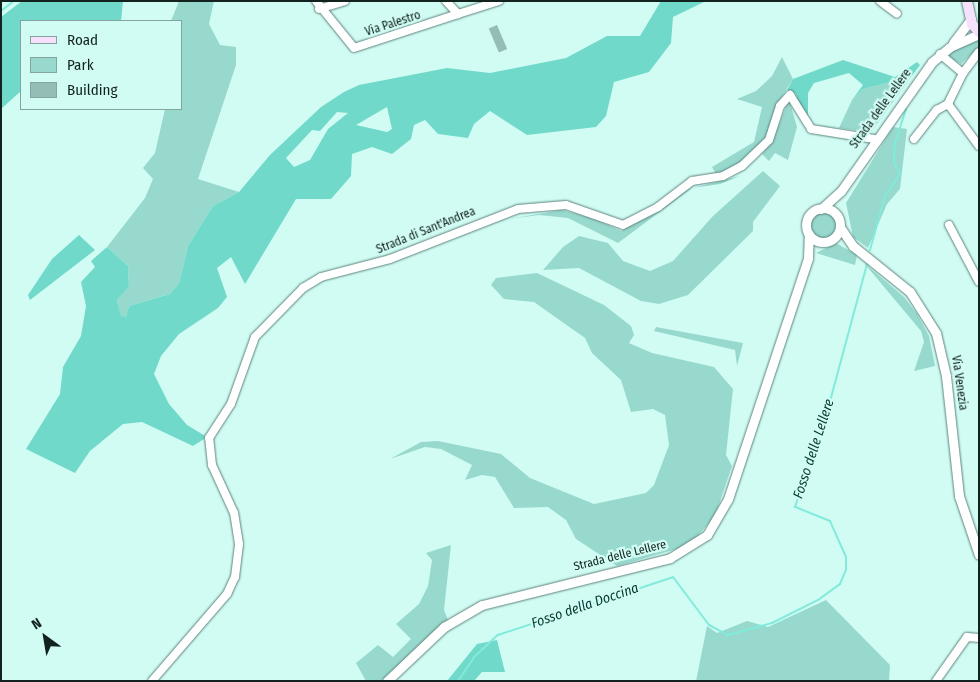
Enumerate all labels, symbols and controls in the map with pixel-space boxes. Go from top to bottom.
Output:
street label: Via Palestro [363,8,423,40]
legend [20,20,182,110]
text: Road [67,31,98,49]
text: Park [67,56,94,74]
street label: Strada delle Lellere [847,66,915,152]
text: Building [67,81,118,99]
street label: Strada di Sant'Andrea [374,205,478,257]
street label: Via Venezia [948,355,970,411]
water label: Fosso delle Lellere [790,397,838,501]
street label: Strada delle Lellere [572,538,668,574]
water label: Fosso della Doccina [529,580,641,632]
north arrow [20,612,70,662]
text: N [29,614,45,633]

